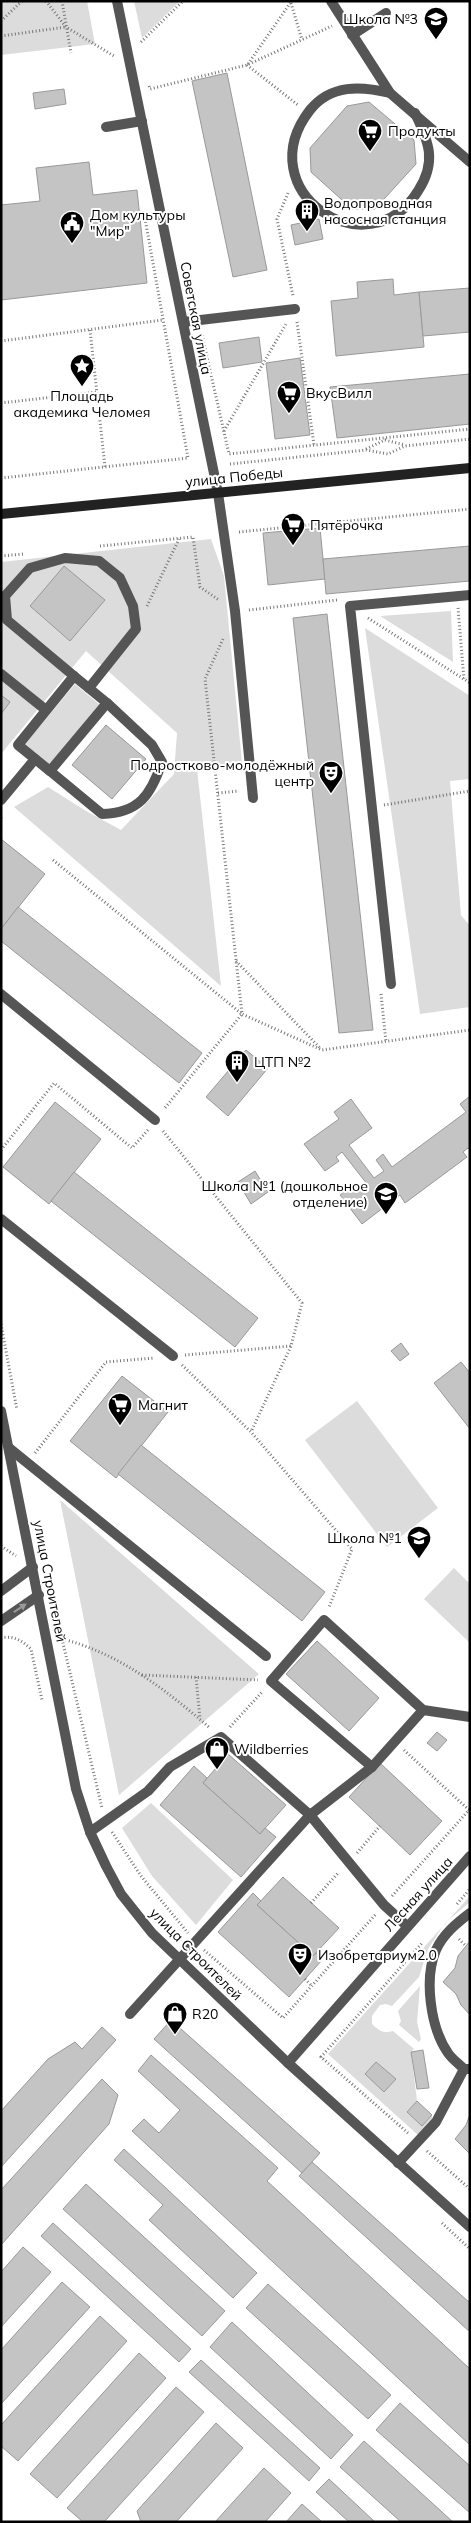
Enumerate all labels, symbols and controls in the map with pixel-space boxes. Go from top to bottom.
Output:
school or university icon: Школа №3 [423,6,449,40]
place label: Школа №3 [343,10,418,28]
supermarket icon: Продукты [357,118,383,152]
place label: Продукты [388,122,456,140]
place label: Водопроводная насосная станция [324,194,446,228]
building icon: Водопроводная насосная станция [294,198,320,232]
place label: Дом культуры "Мир" [90,206,186,240]
public building icon: Дом культуры "Мир" [59,210,85,244]
street label: Советская улица [176,260,216,376]
place icon: Площадь академика Челомея [69,353,95,387]
supermarket icon: ВкусВилл [276,380,302,414]
place label: ВкусВилл [306,384,372,402]
place label: Площадь академика Челомея [13,387,151,421]
street label: улица Победы [184,463,284,491]
supermarket icon: Пятёрочка [280,512,306,546]
place label: Пятёрочка [310,516,383,534]
place label: Подростково-молодёжный центр [130,756,314,790]
theatre icon: Подростково-молодёжный центр [318,760,344,794]
building icon: ЦТП №2 [224,1049,250,1083]
place label: ЦТП №2 [254,1053,311,1071]
place label: Школа №1 (дошкольное отделение) [201,1177,368,1211]
school or university icon: Школа №1 (дошкольное отделение) [373,1181,399,1215]
supermarket icon: Магнит [107,1392,133,1426]
place label: Магнит [138,1396,188,1414]
street label: улица Строителей [29,1519,71,1643]
school or university icon: Школа №1 [406,1525,432,1559]
place label: Школа №1 [327,1529,402,1547]
one-way arrow [13,1603,27,1613]
shop icon: Wildberries [204,1736,230,1770]
place label: Wildberries [234,1740,309,1758]
street label: Лесная улица [380,1853,456,1935]
street label: улица Строителей [146,1904,246,2004]
theatre icon: Изобретариум2.0 [287,1942,313,1976]
place label: Изобретариум2.0 [318,1946,437,1964]
shop icon: R20 [162,2001,188,2035]
place label: R20 [192,2005,219,2023]

